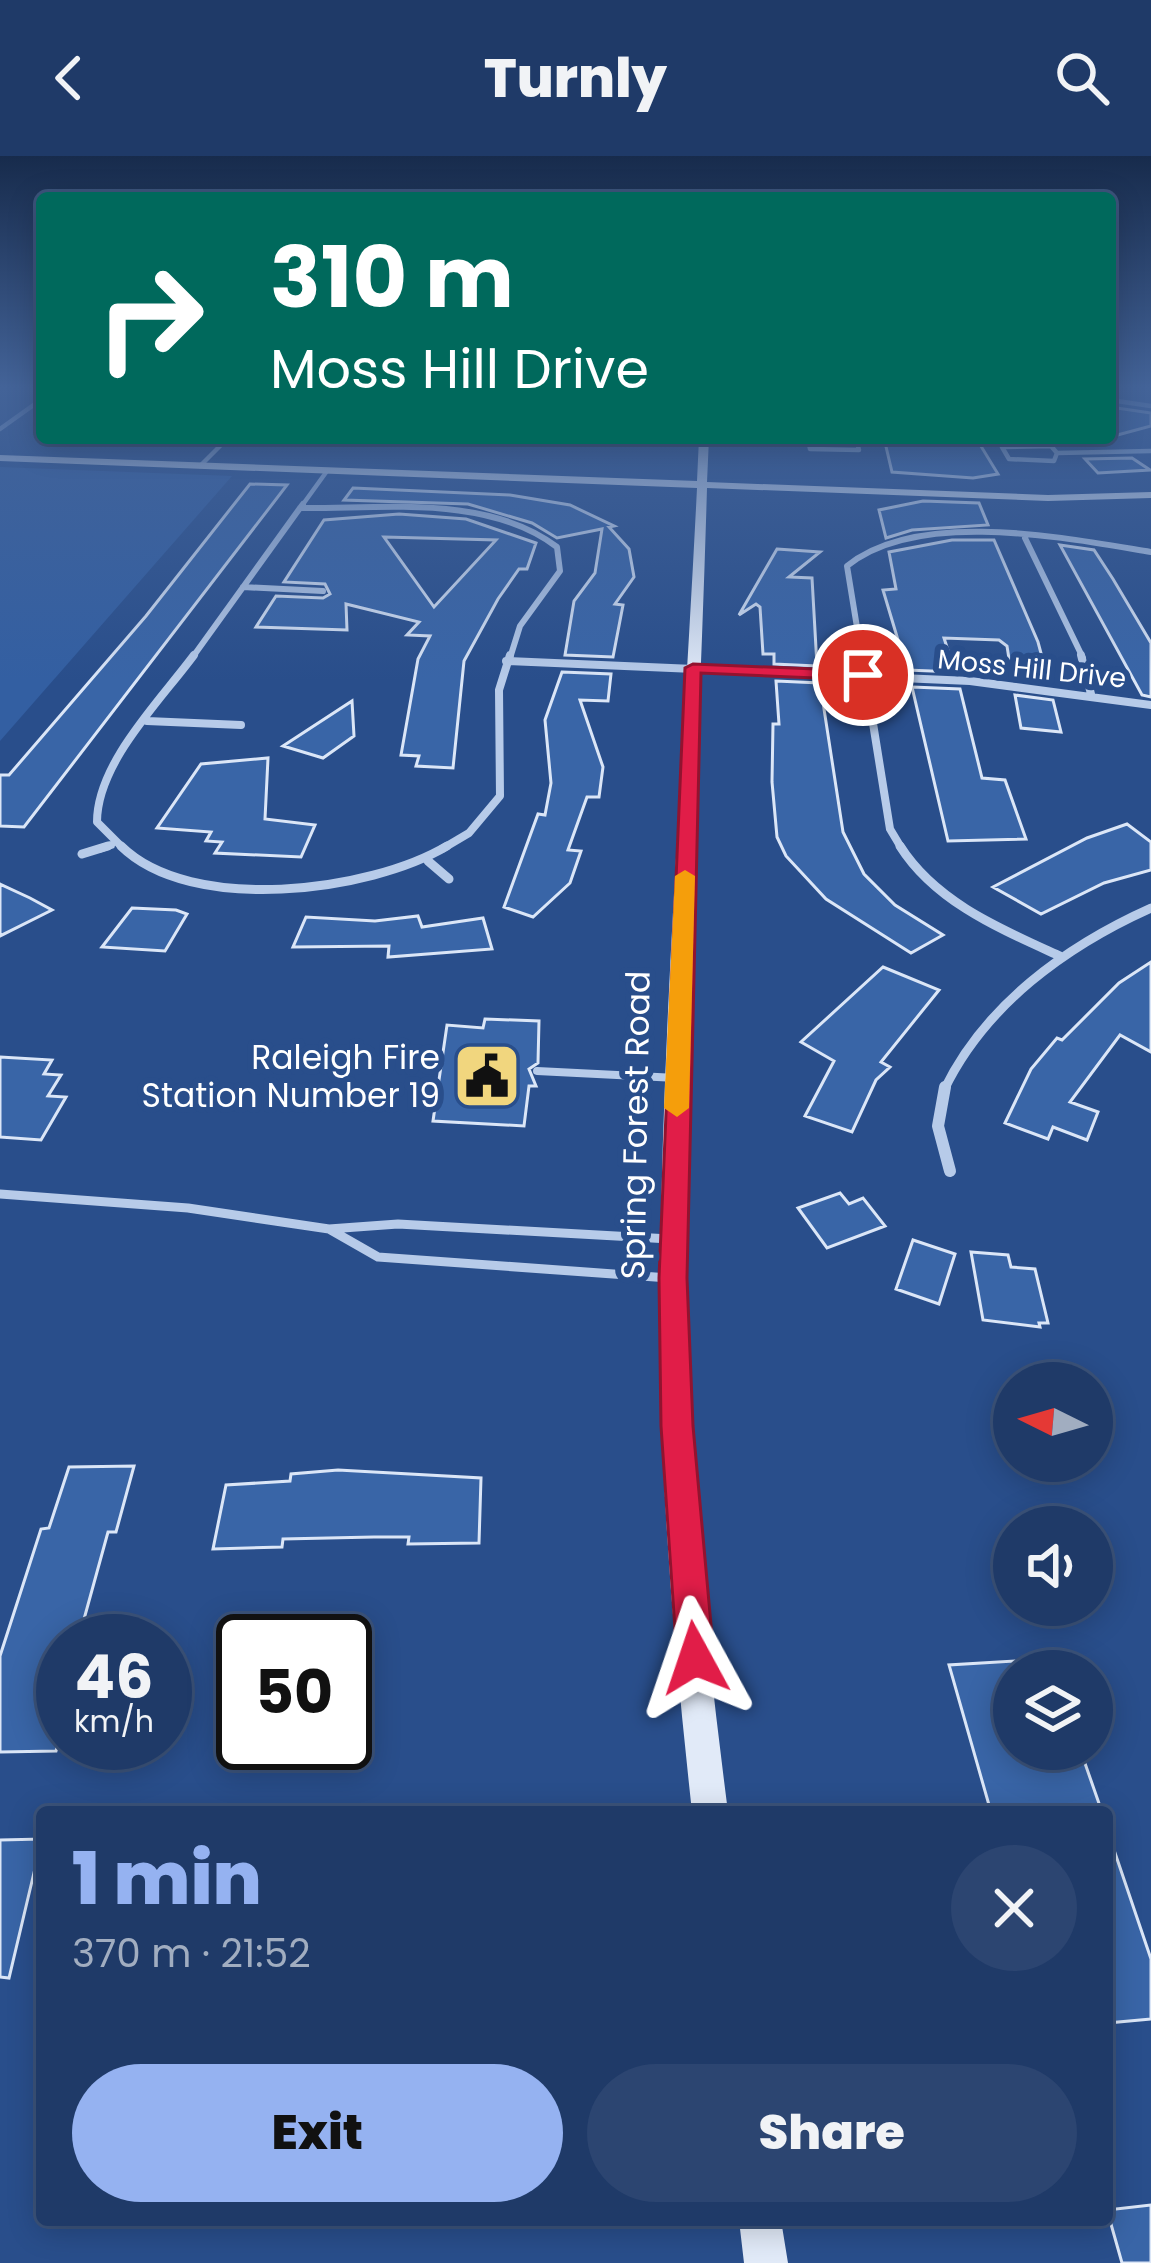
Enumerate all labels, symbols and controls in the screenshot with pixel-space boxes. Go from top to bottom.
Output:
text: Turnly [484,40,667,116]
icon: back [36,45,102,111]
icon: search [1049,45,1115,111]
text: 310 m [270,219,514,336]
icon: right [72,240,228,396]
text: Moss Hill Drive [270,331,649,407]
pin [812,624,914,726]
street label: Moss Hill Drive [936,640,1128,697]
icon: arrive [830,642,896,708]
street label: Spring Forest Road [609,970,662,1280]
place label: Raleigh Fire Station Number 19 [142,1034,440,1119]
public building icon: Raleigh Fire Station Number 19 [452,1041,522,1111]
north arrow [993,1362,1113,1482]
map controls [993,1362,1113,1770]
button: sound [993,1506,1113,1626]
position arrow [632,1595,758,1721]
speed limit sign: 50 [216,1614,372,1770]
text: 46 [75,1635,153,1719]
button: layers [993,1650,1113,1770]
text: km/h [74,1700,154,1743]
text: 1 min [72,1828,262,1929]
button: close [951,1845,1077,1971]
text: 370 m · 21:52 [72,1926,311,1981]
button: Exit [72,2064,563,2202]
button: Share [587,2064,1077,2202]

